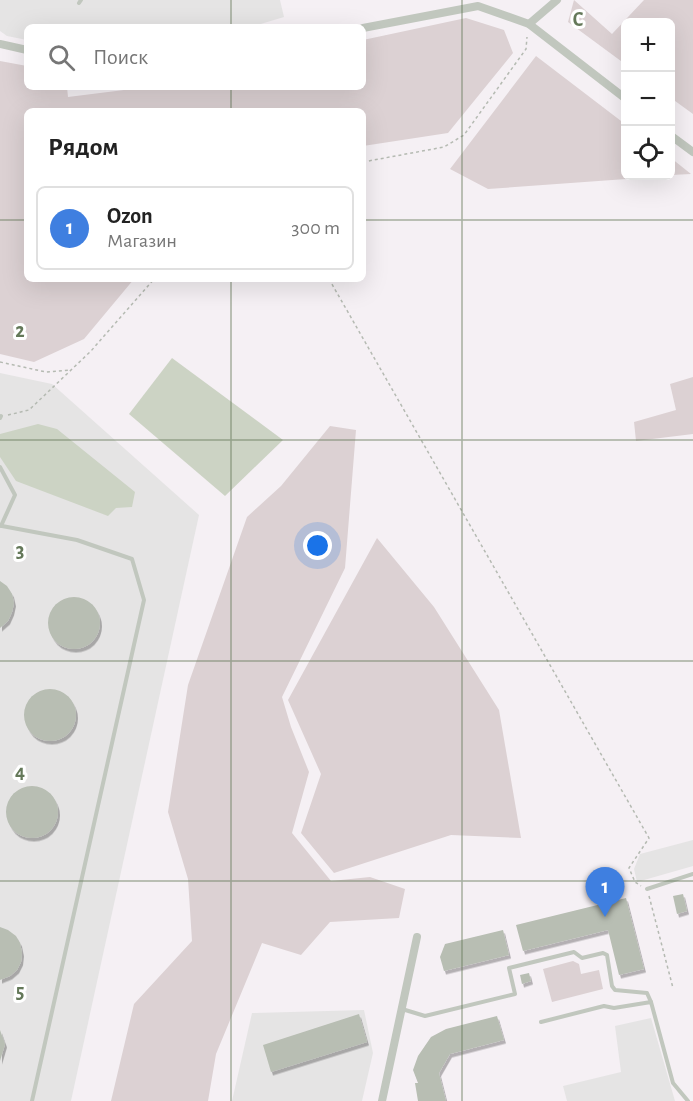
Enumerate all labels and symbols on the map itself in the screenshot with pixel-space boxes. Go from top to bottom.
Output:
text: C [573,10,584,30]
text: 2 [15,321,25,341]
your location [303,531,332,560]
text: 3 [16,541,24,561]
text: 4 [15,762,25,782]
pin: 1 [586,868,624,917]
text: 5 [16,982,24,1002]

